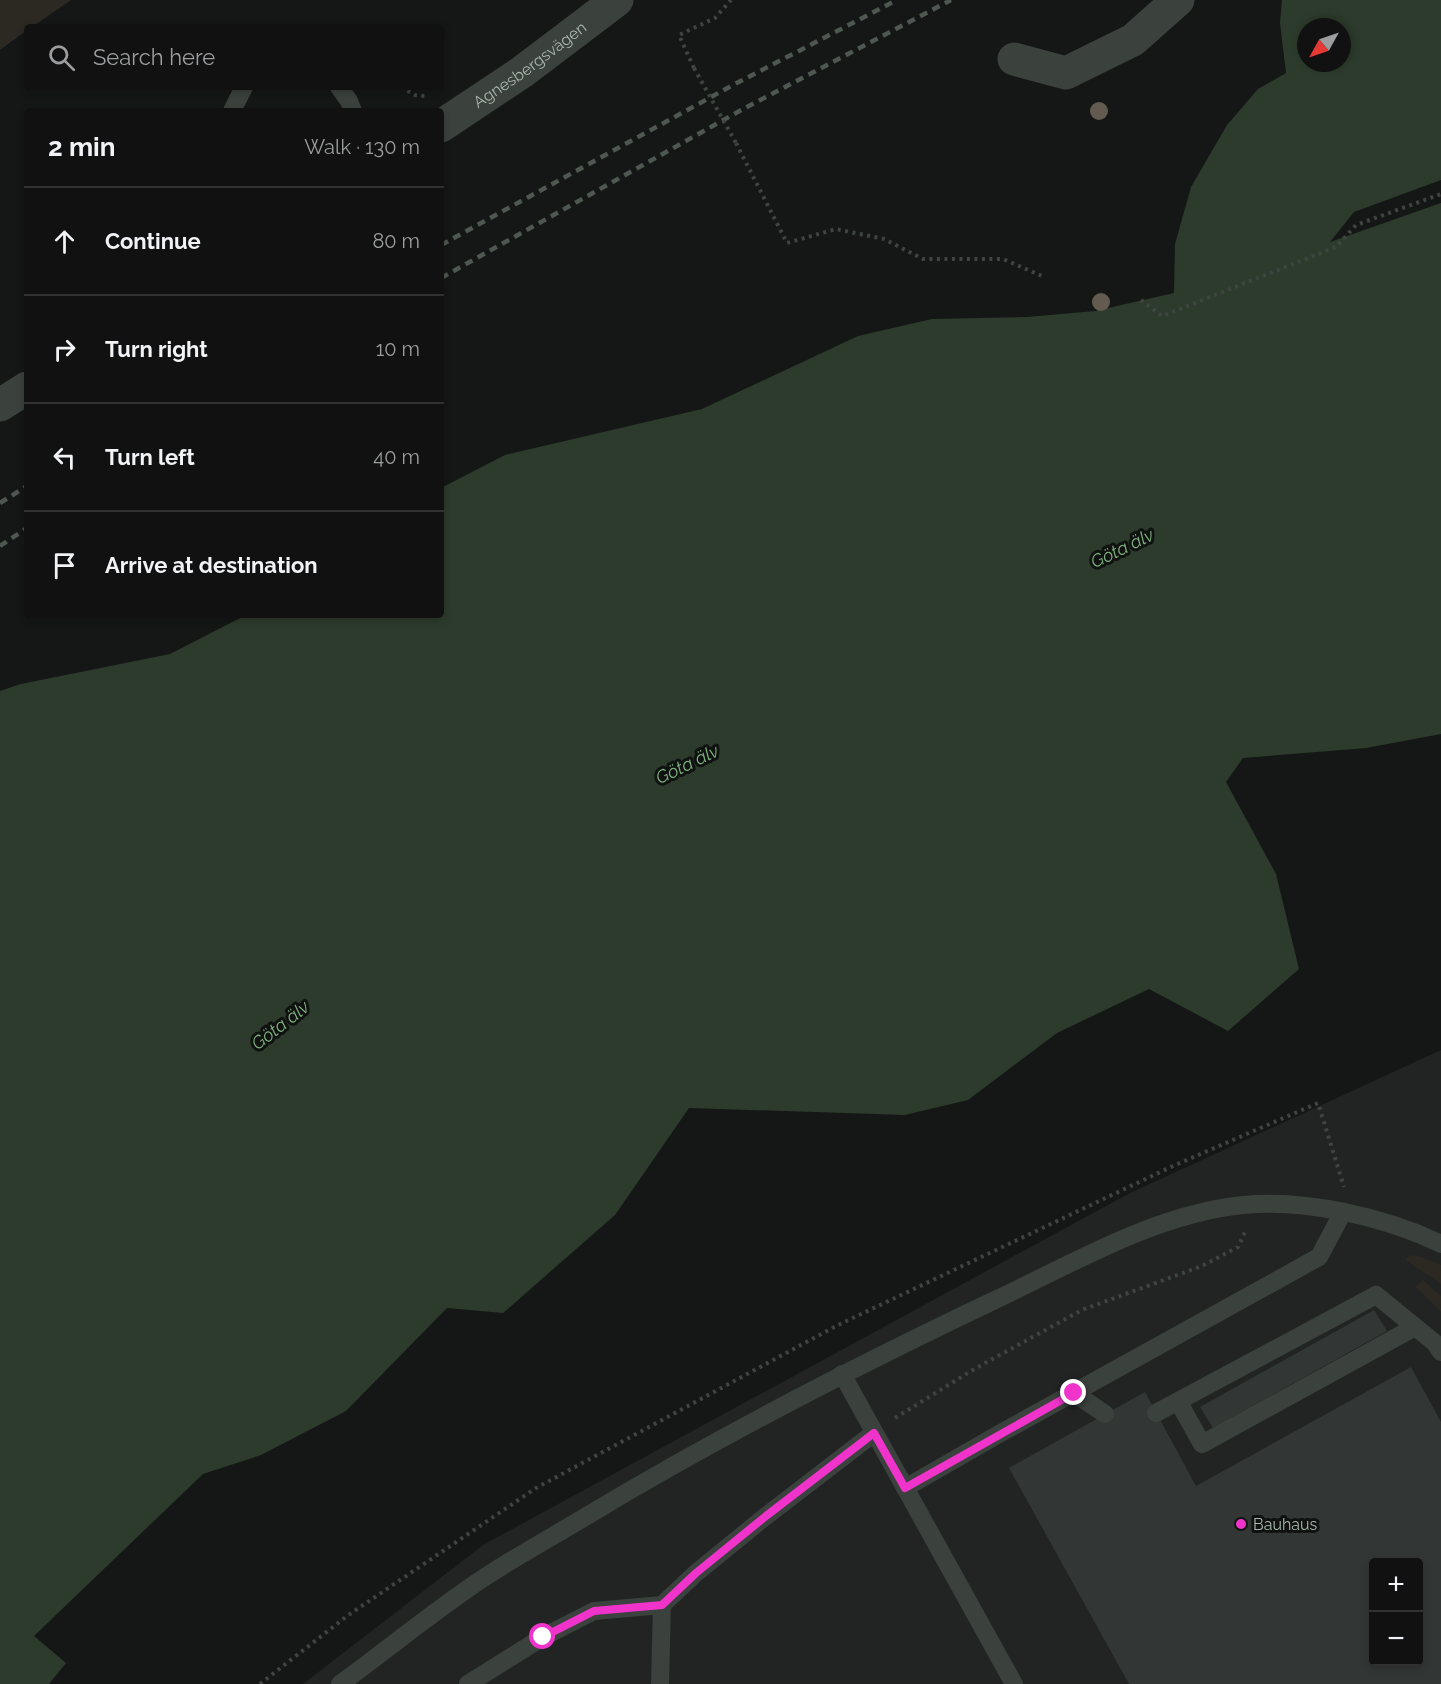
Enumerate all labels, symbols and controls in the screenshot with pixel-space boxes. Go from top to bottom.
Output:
street label: Agnesbergsvägen [470,17,590,111]
north arrow [1297,18,1351,72]
search box [24,24,444,90]
icon: search [45,41,78,74]
text: Search here [93,44,215,70]
text: 2 min [48,132,115,162]
text: Walk · 130 m [304,135,420,159]
icon: ahead [48,225,81,258]
text: Continue [105,228,201,254]
text: 80 m [372,229,420,253]
icon: right [48,333,81,366]
text: Turn right [105,336,208,362]
text: 10 m [376,337,420,361]
icon: left [48,441,81,474]
text: Turn left [105,444,195,470]
text: 40 m [373,445,420,469]
water label: Göta älv [1087,524,1157,572]
icon: arrive [48,549,81,582]
text: Arrive at destination [105,552,318,578]
water label: Göta älv [652,740,722,788]
water label: Göta älv [247,996,313,1054]
route end [1060,1379,1086,1405]
place label: Bauhaus [1253,1515,1317,1534]
marker: Bauhaus [1234,1517,1248,1531]
map controls [1369,1558,1423,1666]
button: + [1369,1558,1423,1612]
button: − [1369,1612,1423,1666]
route start [529,1623,555,1649]

